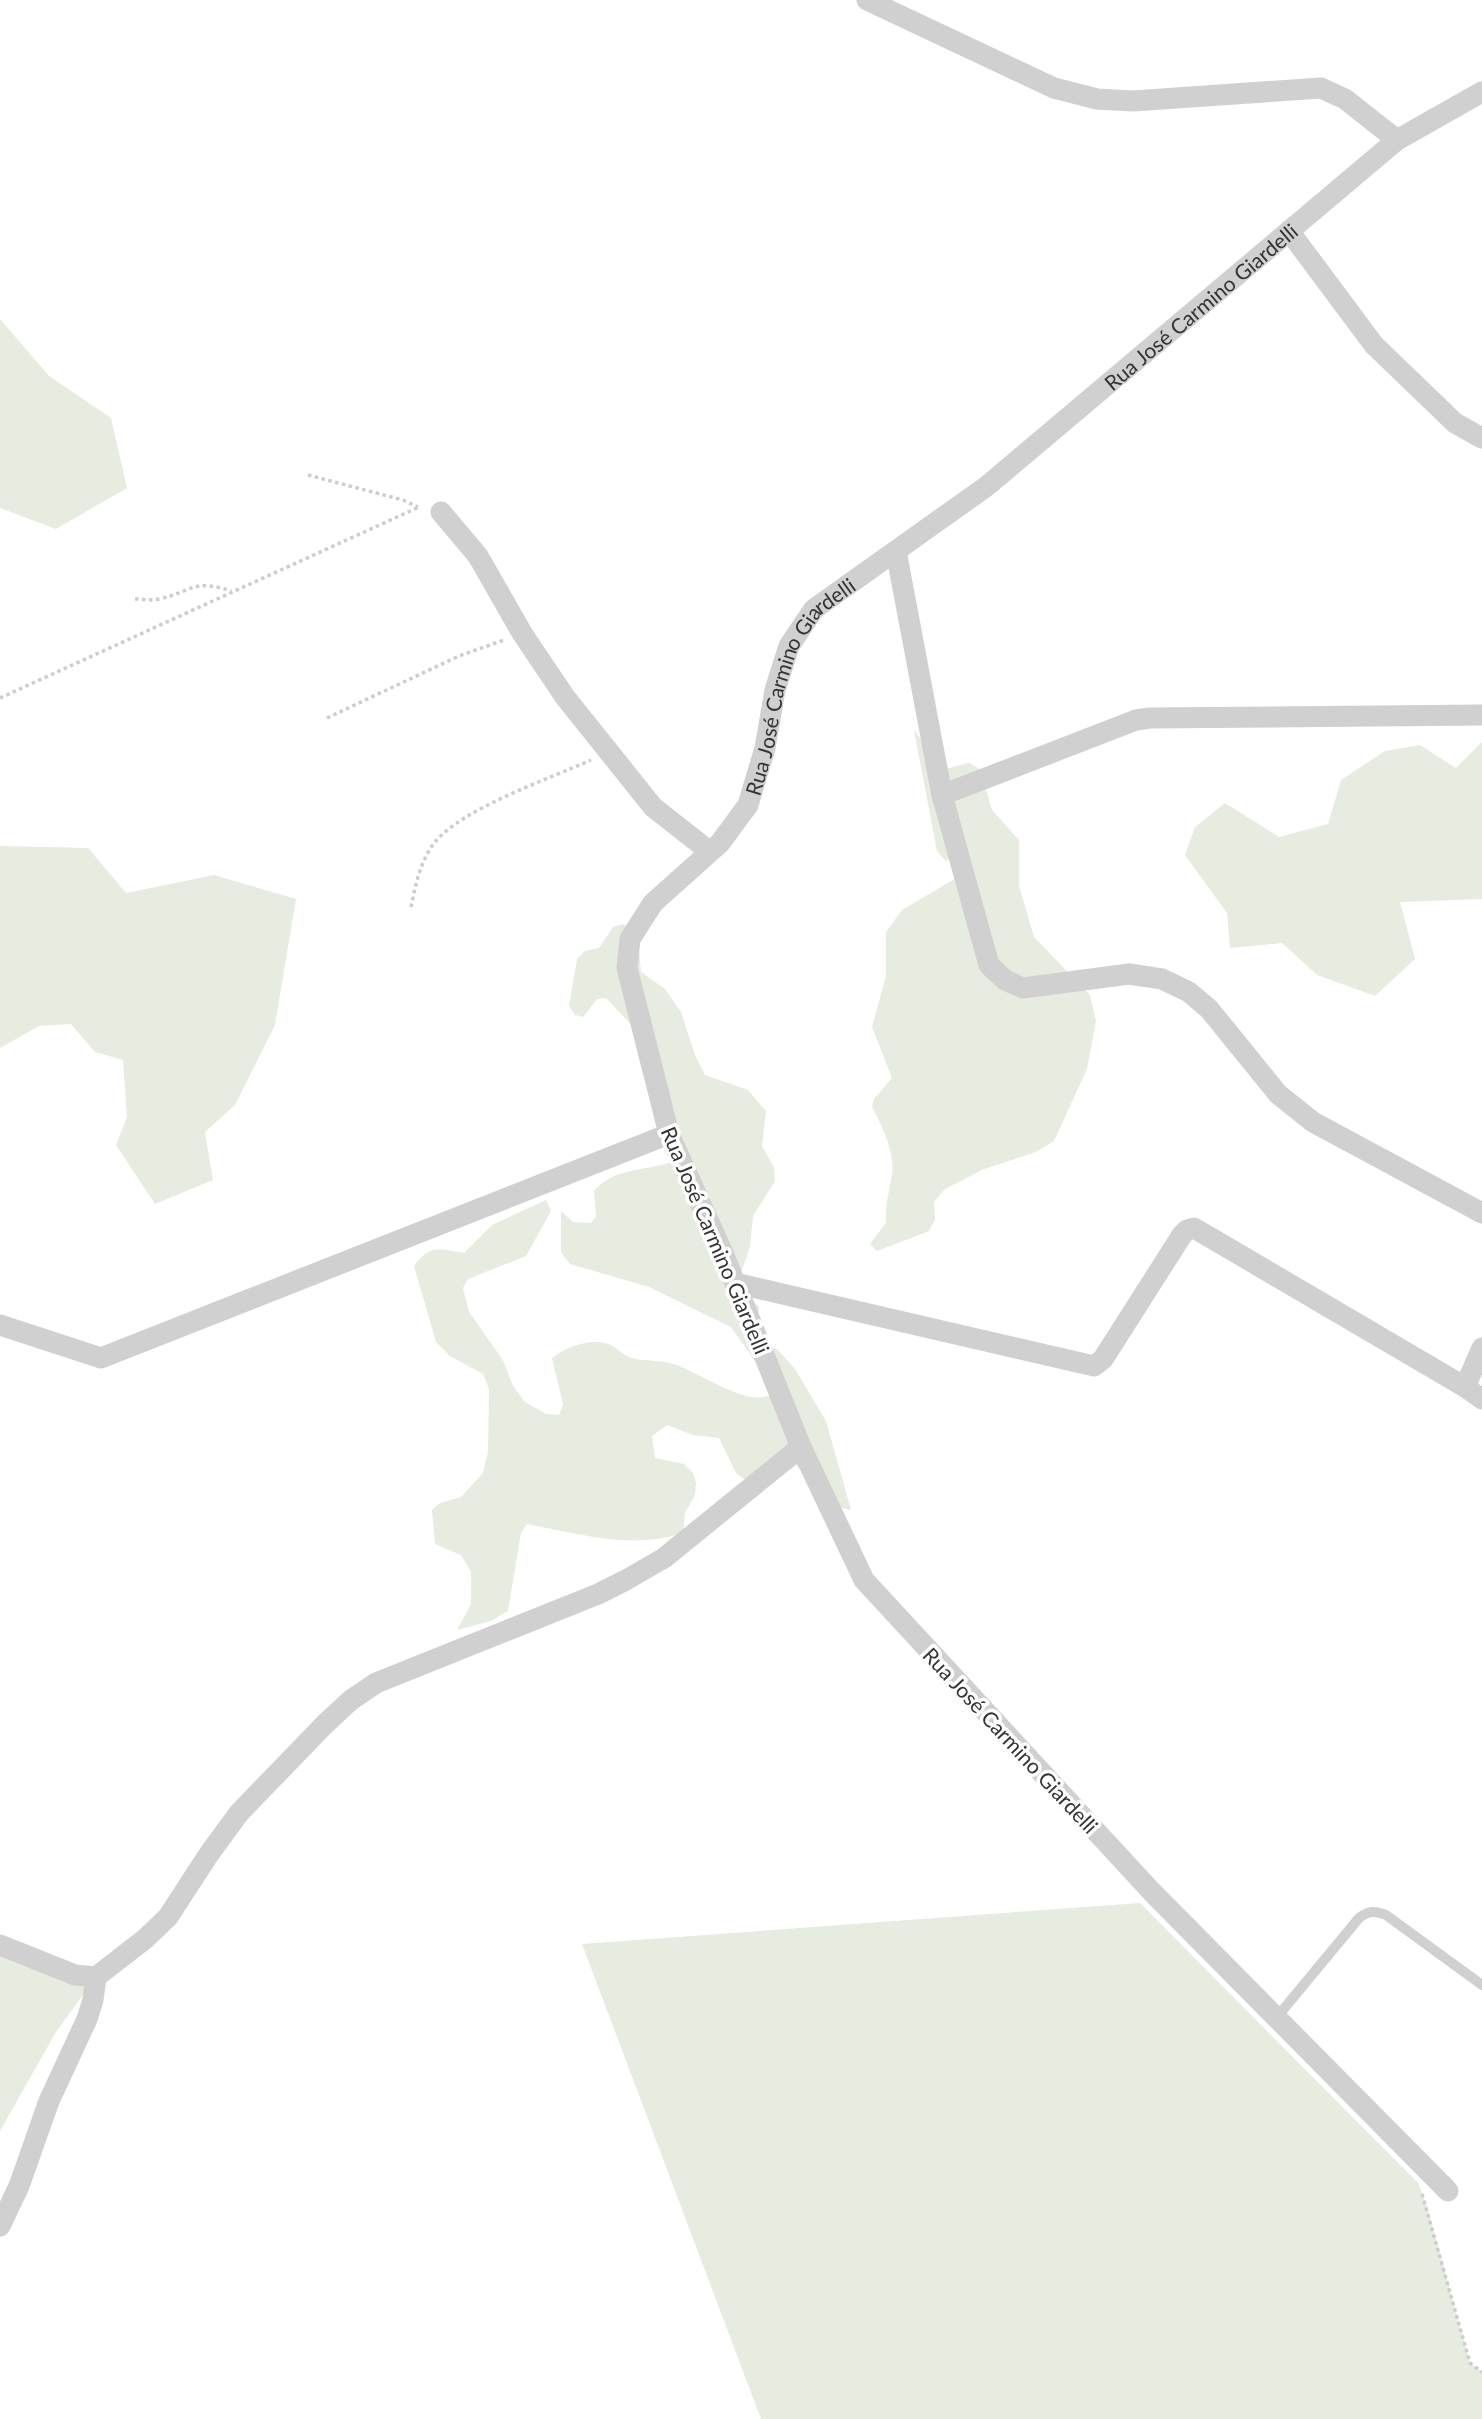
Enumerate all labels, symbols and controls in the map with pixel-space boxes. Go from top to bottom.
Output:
street label: Rua José Carmino Giardelli [1099,217,1302,395]
street label: Rua José Carmino Giardelli [739,572,859,798]
street label: Rua José Carmino Giardelli [657,1122,775,1358]
street label: Rua José Carmino Giardelli [918,1642,1104,1838]

